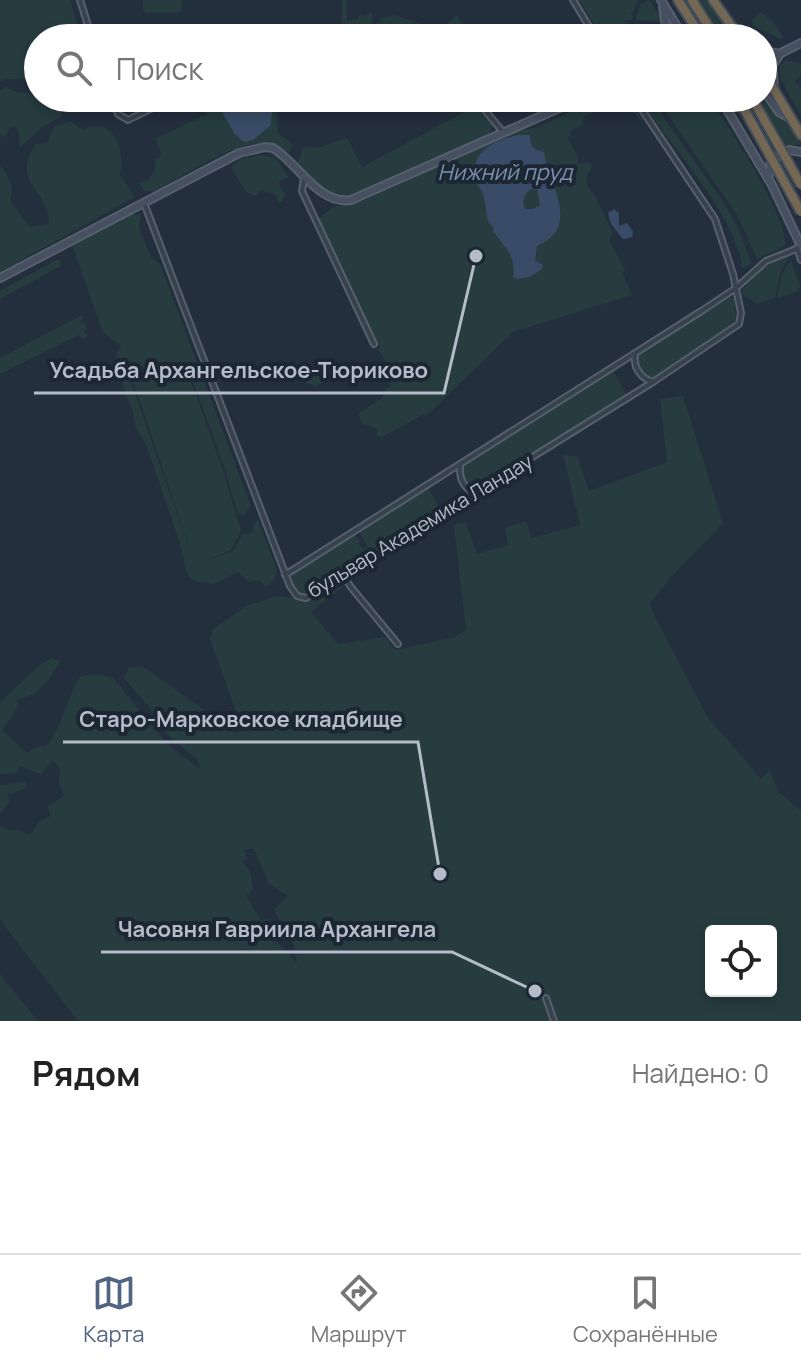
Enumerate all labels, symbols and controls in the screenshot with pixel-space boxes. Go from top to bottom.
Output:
search box [24,24,777,112]
icon: search [52,46,96,90]
text: Поиск [116,48,203,89]
water label: Нижний пруд [438,157,574,187]
callout: Усадьба Архангельское-Тюриково [34,347,444,393]
text: Усадьба Архангельское-Тюриково [50,355,428,385]
street label: бульвар Академика Ландау [302,447,538,604]
callout: Старо-Марковское кладбище [63,696,418,742]
text: Старо-Марковское кладбище [79,704,403,734]
callout: Часовня Гавриила Архангела [101,906,452,952]
text: Часовня Гавриила Архангела [118,914,436,944]
map controls [705,925,777,997]
button: locate [705,925,777,997]
text: Рядом [32,1050,141,1096]
text: Найдено: 0 [632,1055,769,1091]
tab: Карта [83,1271,144,1349]
tab: Маршрут [311,1271,407,1349]
tab: Сохранённые [573,1271,718,1349]

